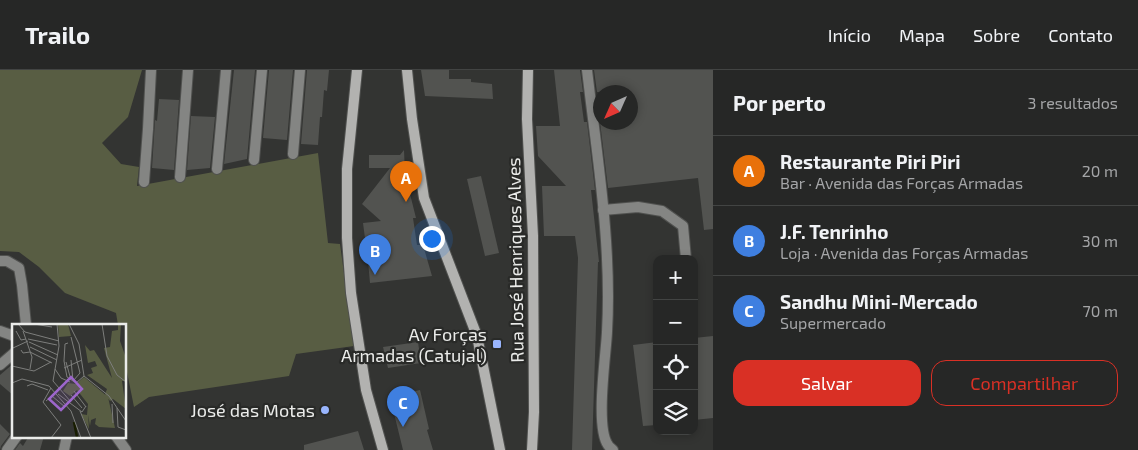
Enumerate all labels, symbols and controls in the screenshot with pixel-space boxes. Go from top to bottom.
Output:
text: Trailo [25,20,90,49]
text: Início [828,24,871,46]
text: Mapa [899,24,945,46]
text: Sobre [973,24,1020,46]
text: Contato [1048,24,1113,46]
north arrow [593,85,638,130]
text: Por perto [733,90,826,115]
text: 3 resultados [1028,93,1118,112]
text: Restaurante Piri Piri [780,150,961,173]
street label: Rua José Henriques Alves [502,157,528,363]
pin: A [390,161,422,202]
text: A [744,161,754,180]
text: 20 m [1082,161,1118,180]
text: Bar · Avenida das Forças Armadas [780,173,1023,192]
text: J.F. Tenrinho [780,220,888,243]
your location [419,226,445,252]
text: B [744,231,754,250]
text: 30 m [1082,231,1118,250]
pin: B [359,234,391,275]
text: Loja · Avenida das Forças Armadas [780,243,1028,262]
map controls [653,255,698,435]
button: + [653,255,698,300]
text: Sandhu Mini-Mercado [780,290,978,313]
button: − [653,300,698,345]
text: C [744,301,754,320]
text: 70 m [1083,301,1118,320]
text: Supermercado [780,313,886,332]
place label: Av Forças Armadas (Catujal) [341,323,487,366]
inset map [12,324,126,438]
marker: Av Forças Armadas (Catujal) [491,338,503,350]
button: locate [653,345,698,390]
button: Salvar [733,360,921,406]
button: Compartilhar [931,360,1118,406]
pin: C [387,386,419,427]
button: layers [653,390,698,435]
place label: José das Motas [191,399,315,421]
marker: José das Motas [319,404,331,416]

